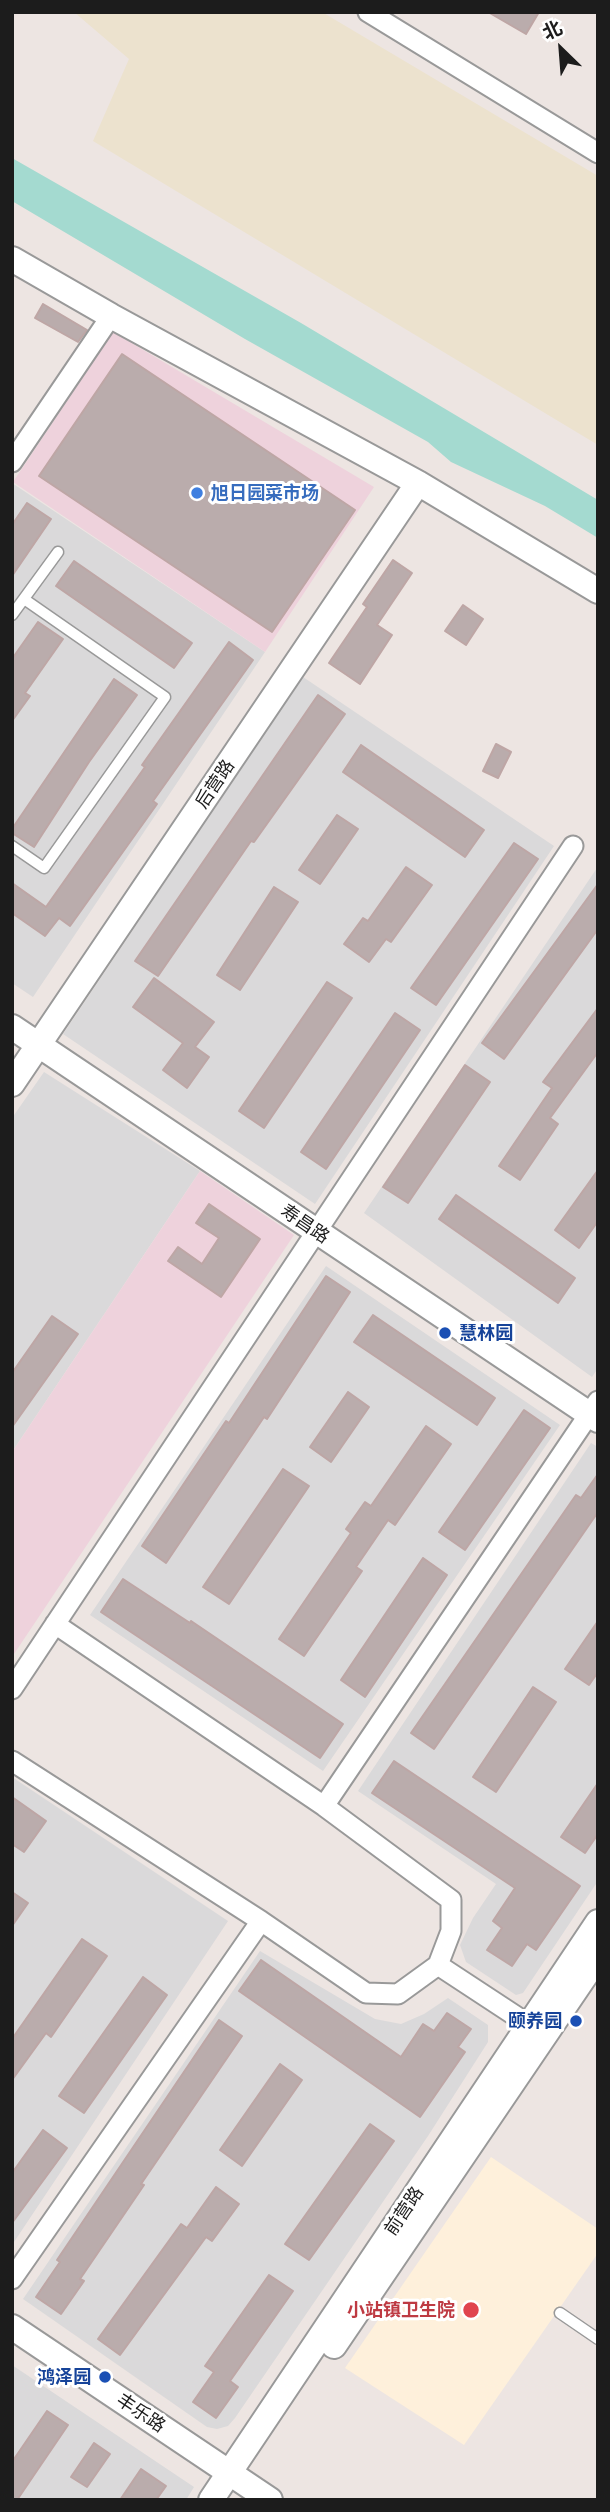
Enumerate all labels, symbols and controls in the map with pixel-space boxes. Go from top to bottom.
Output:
north arrow [526,14,596,84]
text: 北 [538,15,565,44]
place label: 旭日园菜市场 [211,482,319,504]
marker: 旭日园菜市场 [189,485,205,501]
street label: 后营路 [191,756,239,812]
street label: 寿昌路 [277,1200,333,1248]
place label: 慧林园 [459,1322,513,1344]
marker: 慧林园 [437,1325,453,1341]
place label: 颐养园 [508,2010,562,2032]
marker: 颐养园 [568,2013,584,2029]
street label: 前营路 [380,2183,428,2239]
place label: 小站镇卫生院 [347,2299,455,2321]
marker: 小站镇卫生院 [461,2300,481,2320]
place label: 鸿泽园 [37,2366,91,2388]
marker: 鸿泽园 [97,2369,113,2385]
street label: 丰乐路 [113,2389,169,2437]

